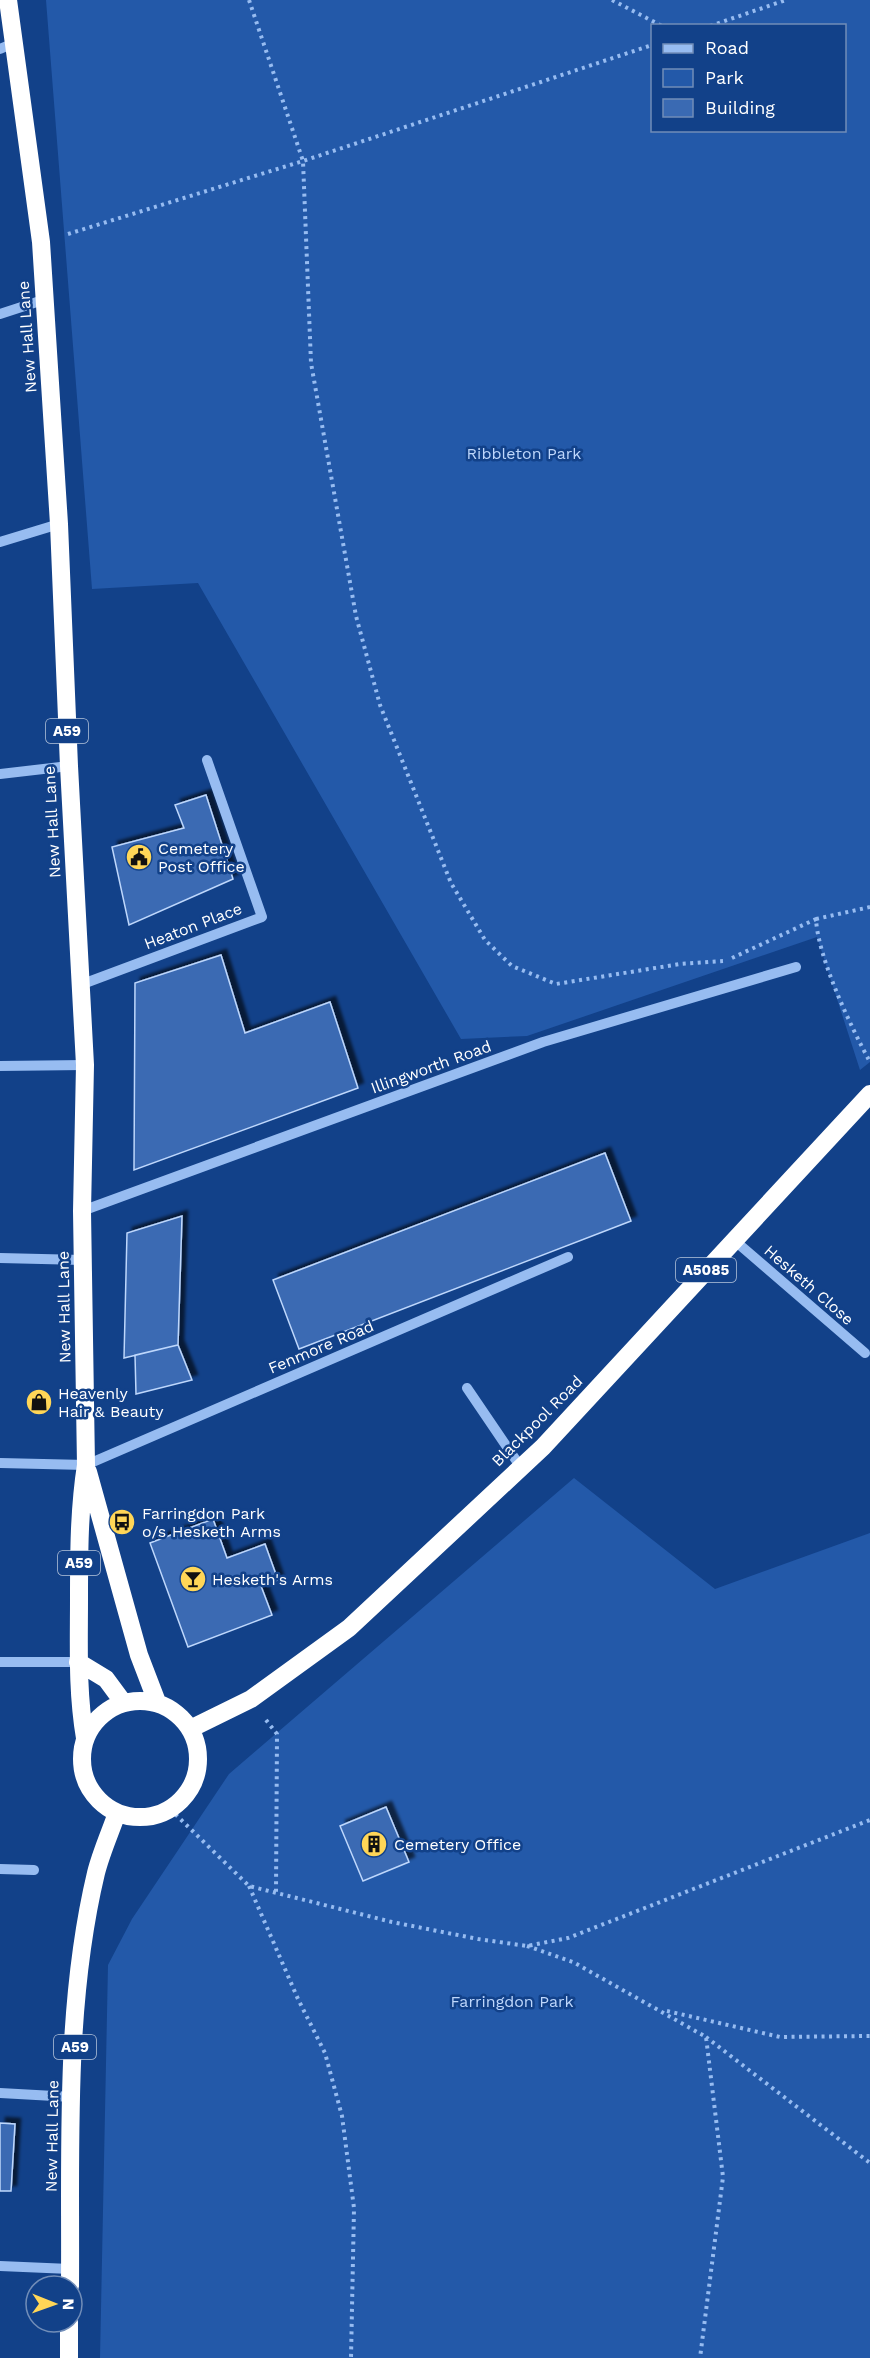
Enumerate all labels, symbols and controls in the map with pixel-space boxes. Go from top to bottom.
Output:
legend [651,24,846,132]
text: Road [705,37,749,58]
text: Park [705,67,744,88]
text: Building [705,97,775,118]
street label: New Hall Lane [14,280,40,394]
park label: Ribbleton Park [467,444,581,463]
road number: A59 [46,719,88,743]
street label: New Hall Lane [40,765,64,879]
place label: Cemetery Post Office [158,839,245,876]
public building icon: Cemetery Post Office [124,842,154,872]
street label: Heaton Place [141,899,245,953]
street label: Illingworth Road [368,1036,494,1098]
street label: Hesketh Close [760,1241,858,1329]
street label: New Hall Lane [54,1251,74,1363]
road number: A5085 [676,1258,736,1282]
street label: Fenmore Road [265,1316,377,1378]
street label: Blackpool Road [488,1372,586,1470]
place label: Heavenly Hair & Beauty [58,1384,164,1421]
shop icon: Heavenly Hair & Beauty [24,1387,54,1417]
place label: Farringdon Park o/s Hesketh Arms [142,1504,281,1541]
bus stop icon: Farringdon Park o/s Hesketh Arms [107,1507,137,1537]
road number: A59 [58,1551,100,1575]
bar icon: Hesketh's Arms [178,1564,208,1594]
place label: Hesketh's Arms [212,1570,333,1589]
building icon: Cemetery Office [359,1829,389,1859]
place label: Cemetery Office [394,1835,521,1854]
park label: Farringdon Park [450,1992,574,2011]
road number: A59 [54,2035,96,2059]
street label: New Hall Lane [42,2080,62,2192]
north arrow [24,2274,84,2334]
text: N [59,2298,78,2310]

